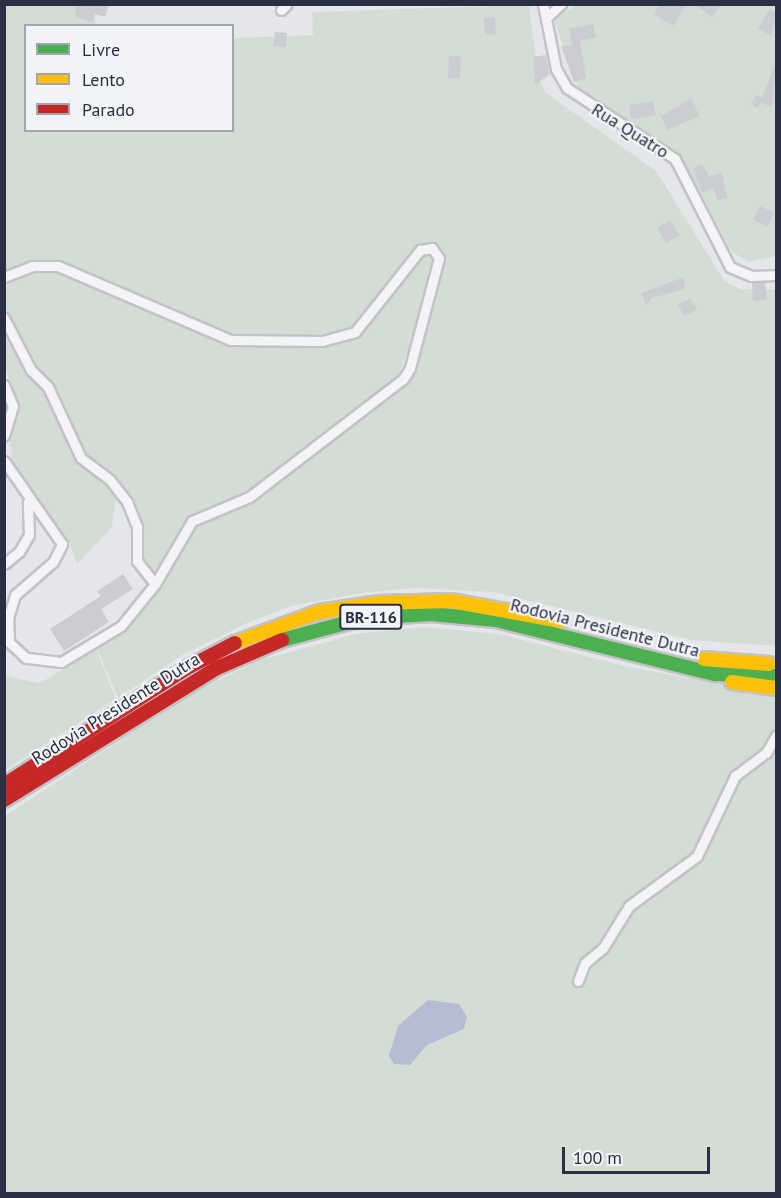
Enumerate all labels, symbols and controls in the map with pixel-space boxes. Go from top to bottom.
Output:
legend [24,24,234,132]
text: Livre [82,38,120,61]
text: Lento [82,68,125,91]
text: Parado [82,98,135,121]
street label: Rua Quatro [587,99,673,163]
street label: Rodovia Presidente Dutra [508,594,702,662]
road number: BR-116 [338,604,404,630]
street label: Rodovia Presidente Dutra [28,648,204,770]
scale bar [565,1135,714,1173]
text: 100 m [573,1146,622,1169]

